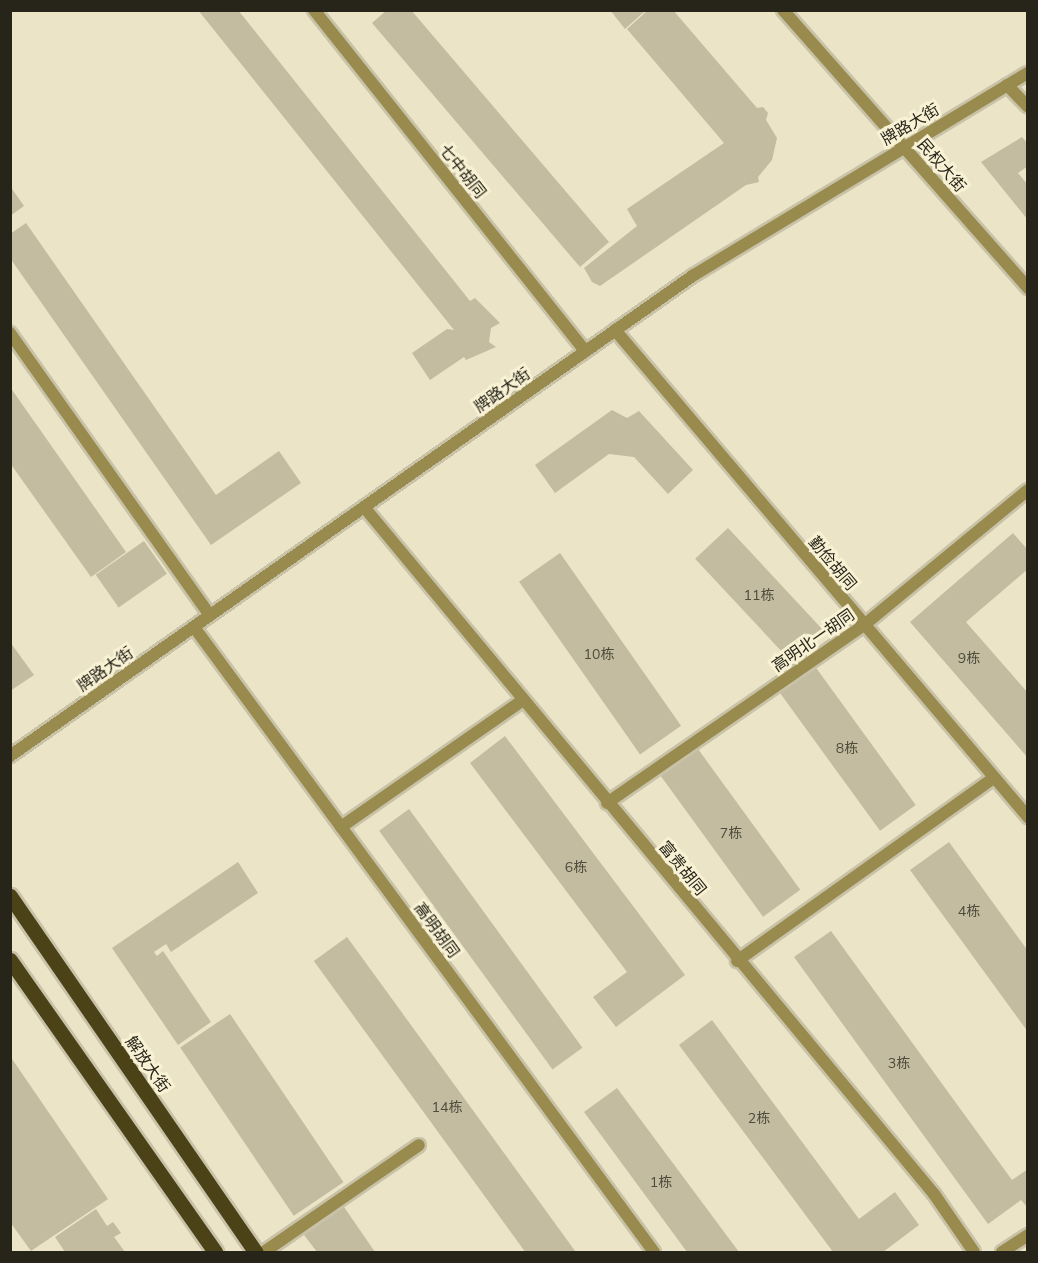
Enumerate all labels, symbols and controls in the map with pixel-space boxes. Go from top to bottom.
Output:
street label: 牌路大街 [878,99,942,149]
street label: 民权大街 [914,135,970,195]
street label: 七中胡同 [436,140,490,202]
street label: 牌路大街 [470,364,534,416]
street label: 勤俭胡同 [805,532,861,594]
house number: 11栋 [744,587,774,603]
street label: 高明北一胡同 [768,605,858,675]
street label: 牌路大街 [73,643,137,695]
house number: 10栋 [584,646,614,662]
house number: 9栋 [958,650,980,666]
house number: 8栋 [836,740,858,756]
house number: 7栋 [720,825,742,841]
street label: 富贵胡同 [655,837,711,899]
house number: 6栋 [565,859,587,875]
street label: 高明胡同 [410,898,464,962]
house number: 4栋 [958,903,980,919]
street label: 解放大街 [122,1032,174,1096]
house number: 3栋 [888,1055,910,1071]
house number: 14栋 [432,1099,462,1115]
house number: 2栋 [748,1110,770,1126]
house number: 1栋 [650,1174,672,1190]

